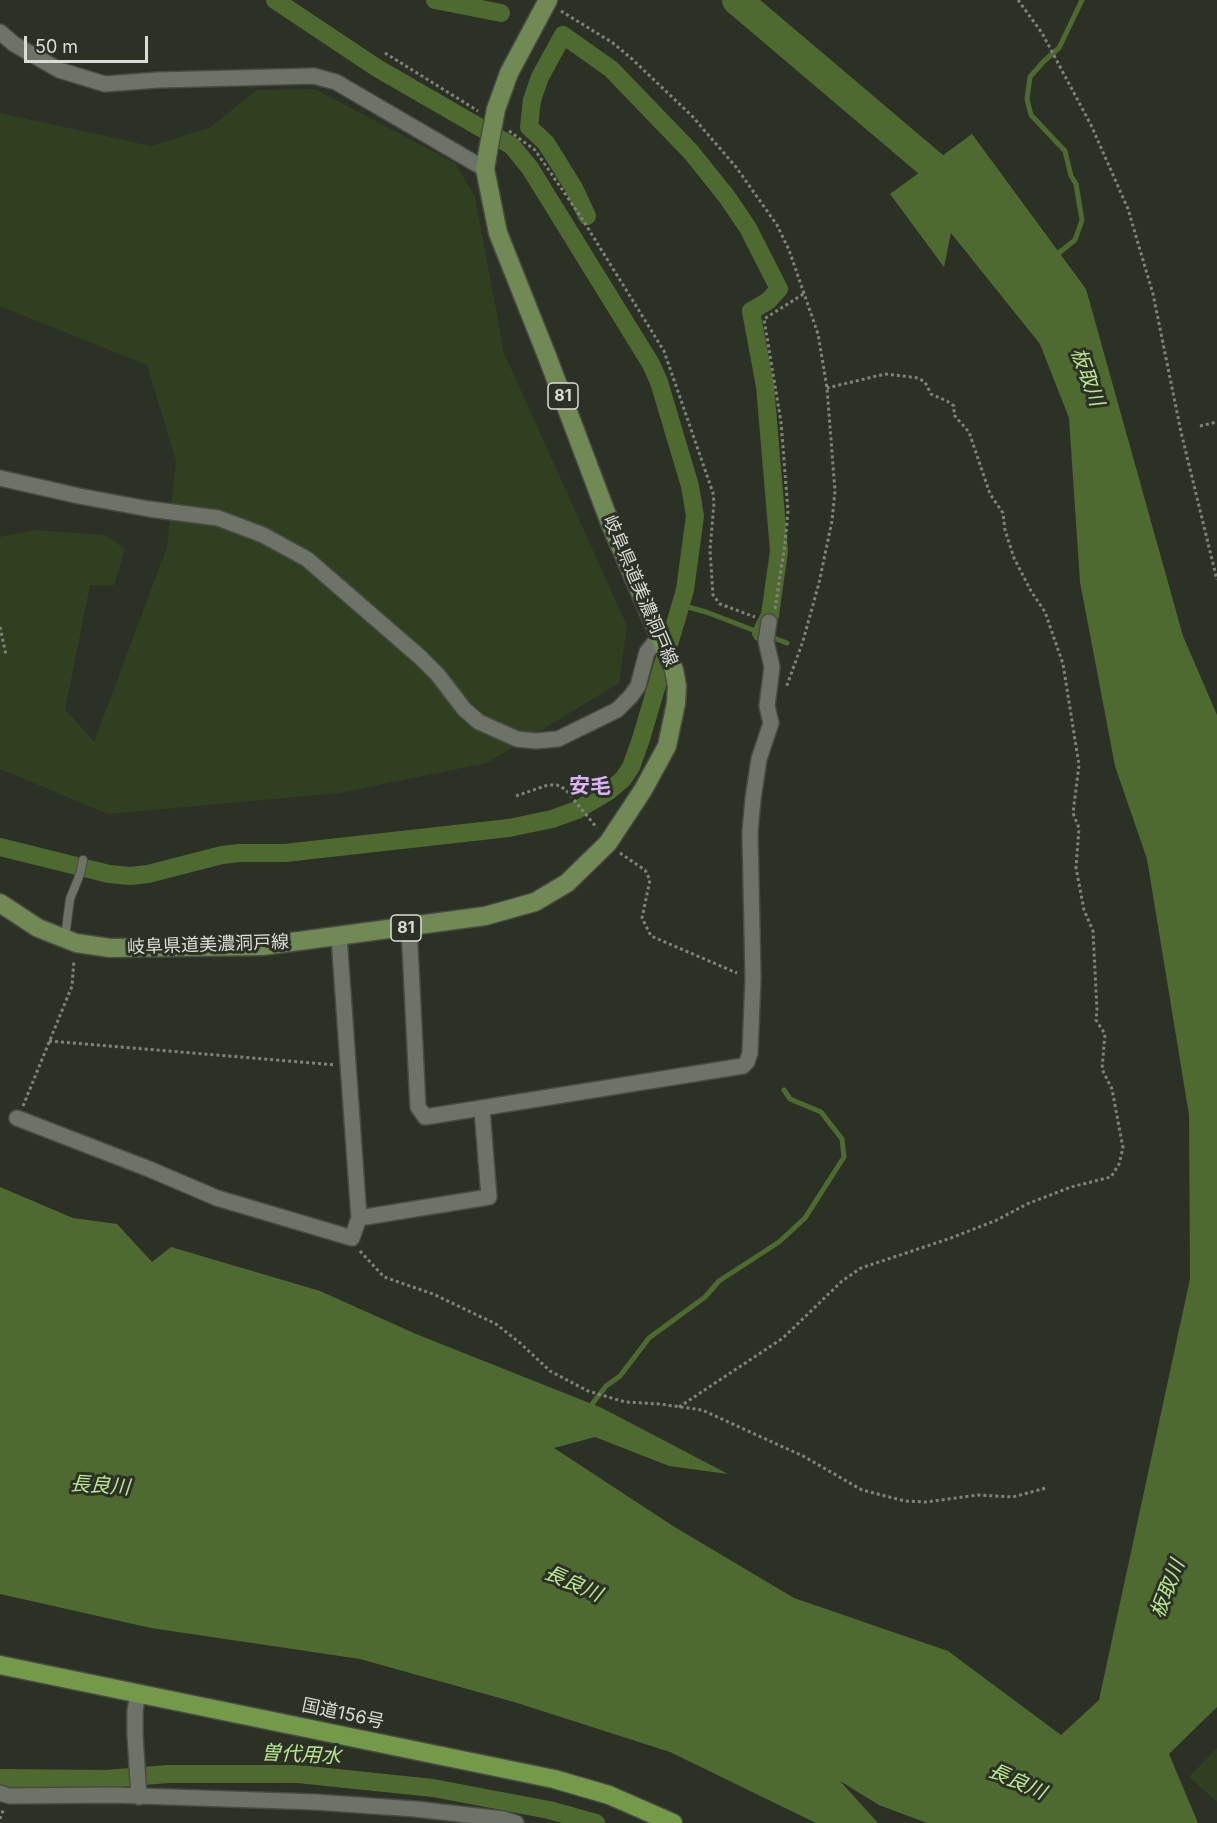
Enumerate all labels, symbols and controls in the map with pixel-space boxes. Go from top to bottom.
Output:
scale bar [27,24,152,62]
text: 50 m [35,36,78,57]
water label: 板取川 [1065,345,1109,409]
road number: 81 [548,383,578,409]
street label: 岐阜県道美濃洞戸線 [598,512,682,670]
district label: 安毛 [569,774,611,800]
road number: 81 [391,915,421,941]
street label: 岐阜県道美濃洞戸線 [127,931,289,959]
water label: 長良川 [69,1472,131,1500]
water label: 板取川 [1146,1557,1190,1621]
water label: 長良川 [541,1561,605,1607]
street label: 国道156号 [300,1695,386,1733]
water label: 曽代用水 [260,1741,342,1769]
water label: 長良川 [985,1759,1049,1805]

